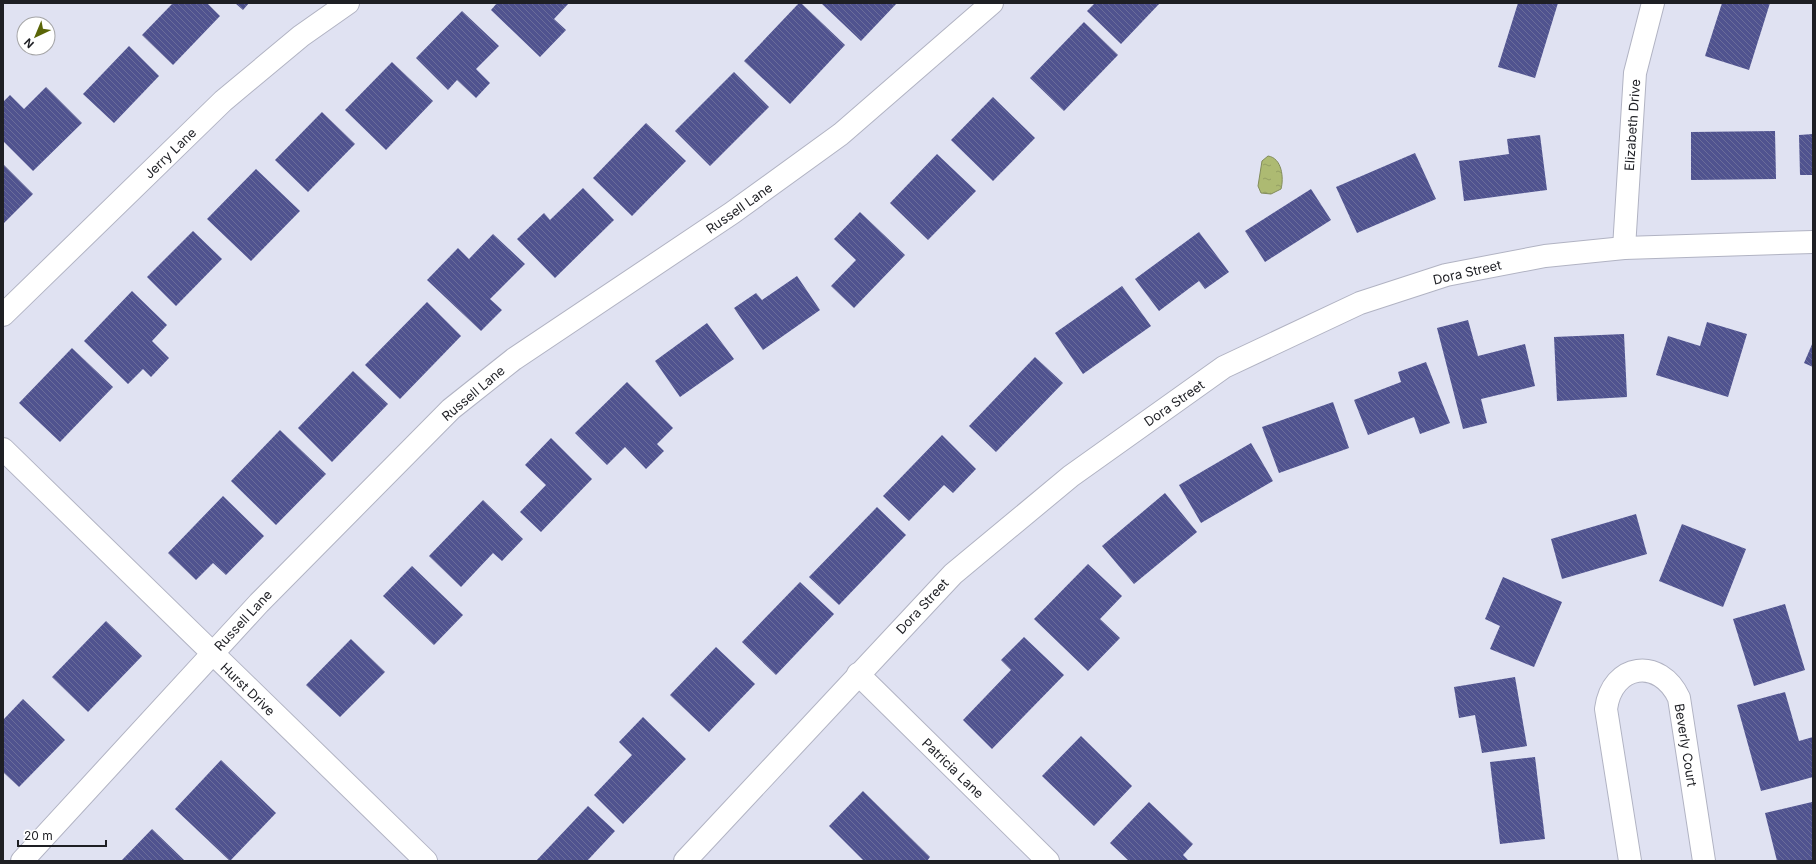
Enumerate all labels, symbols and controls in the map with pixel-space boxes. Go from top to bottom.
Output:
north arrow [16,16,56,56]
text: N [21,35,37,51]
street label: Elizabeth Drive [1621,79,1643,171]
street label: Jerry Lane [141,124,199,182]
street label: Russell Lane [703,179,775,237]
street label: Dora Street [1431,256,1503,288]
street label: Russell Lane [438,362,508,424]
street label: Dora Street [1141,376,1207,430]
street label: Dora Street [892,575,952,637]
street label: Russell Lane [211,586,275,654]
street label: Hurst Drive [218,659,278,719]
street label: Beverly Court [1672,702,1700,788]
street label: Patricia Lane [919,735,987,801]
scale bar [18,822,106,848]
text: 20 m [24,828,53,843]

